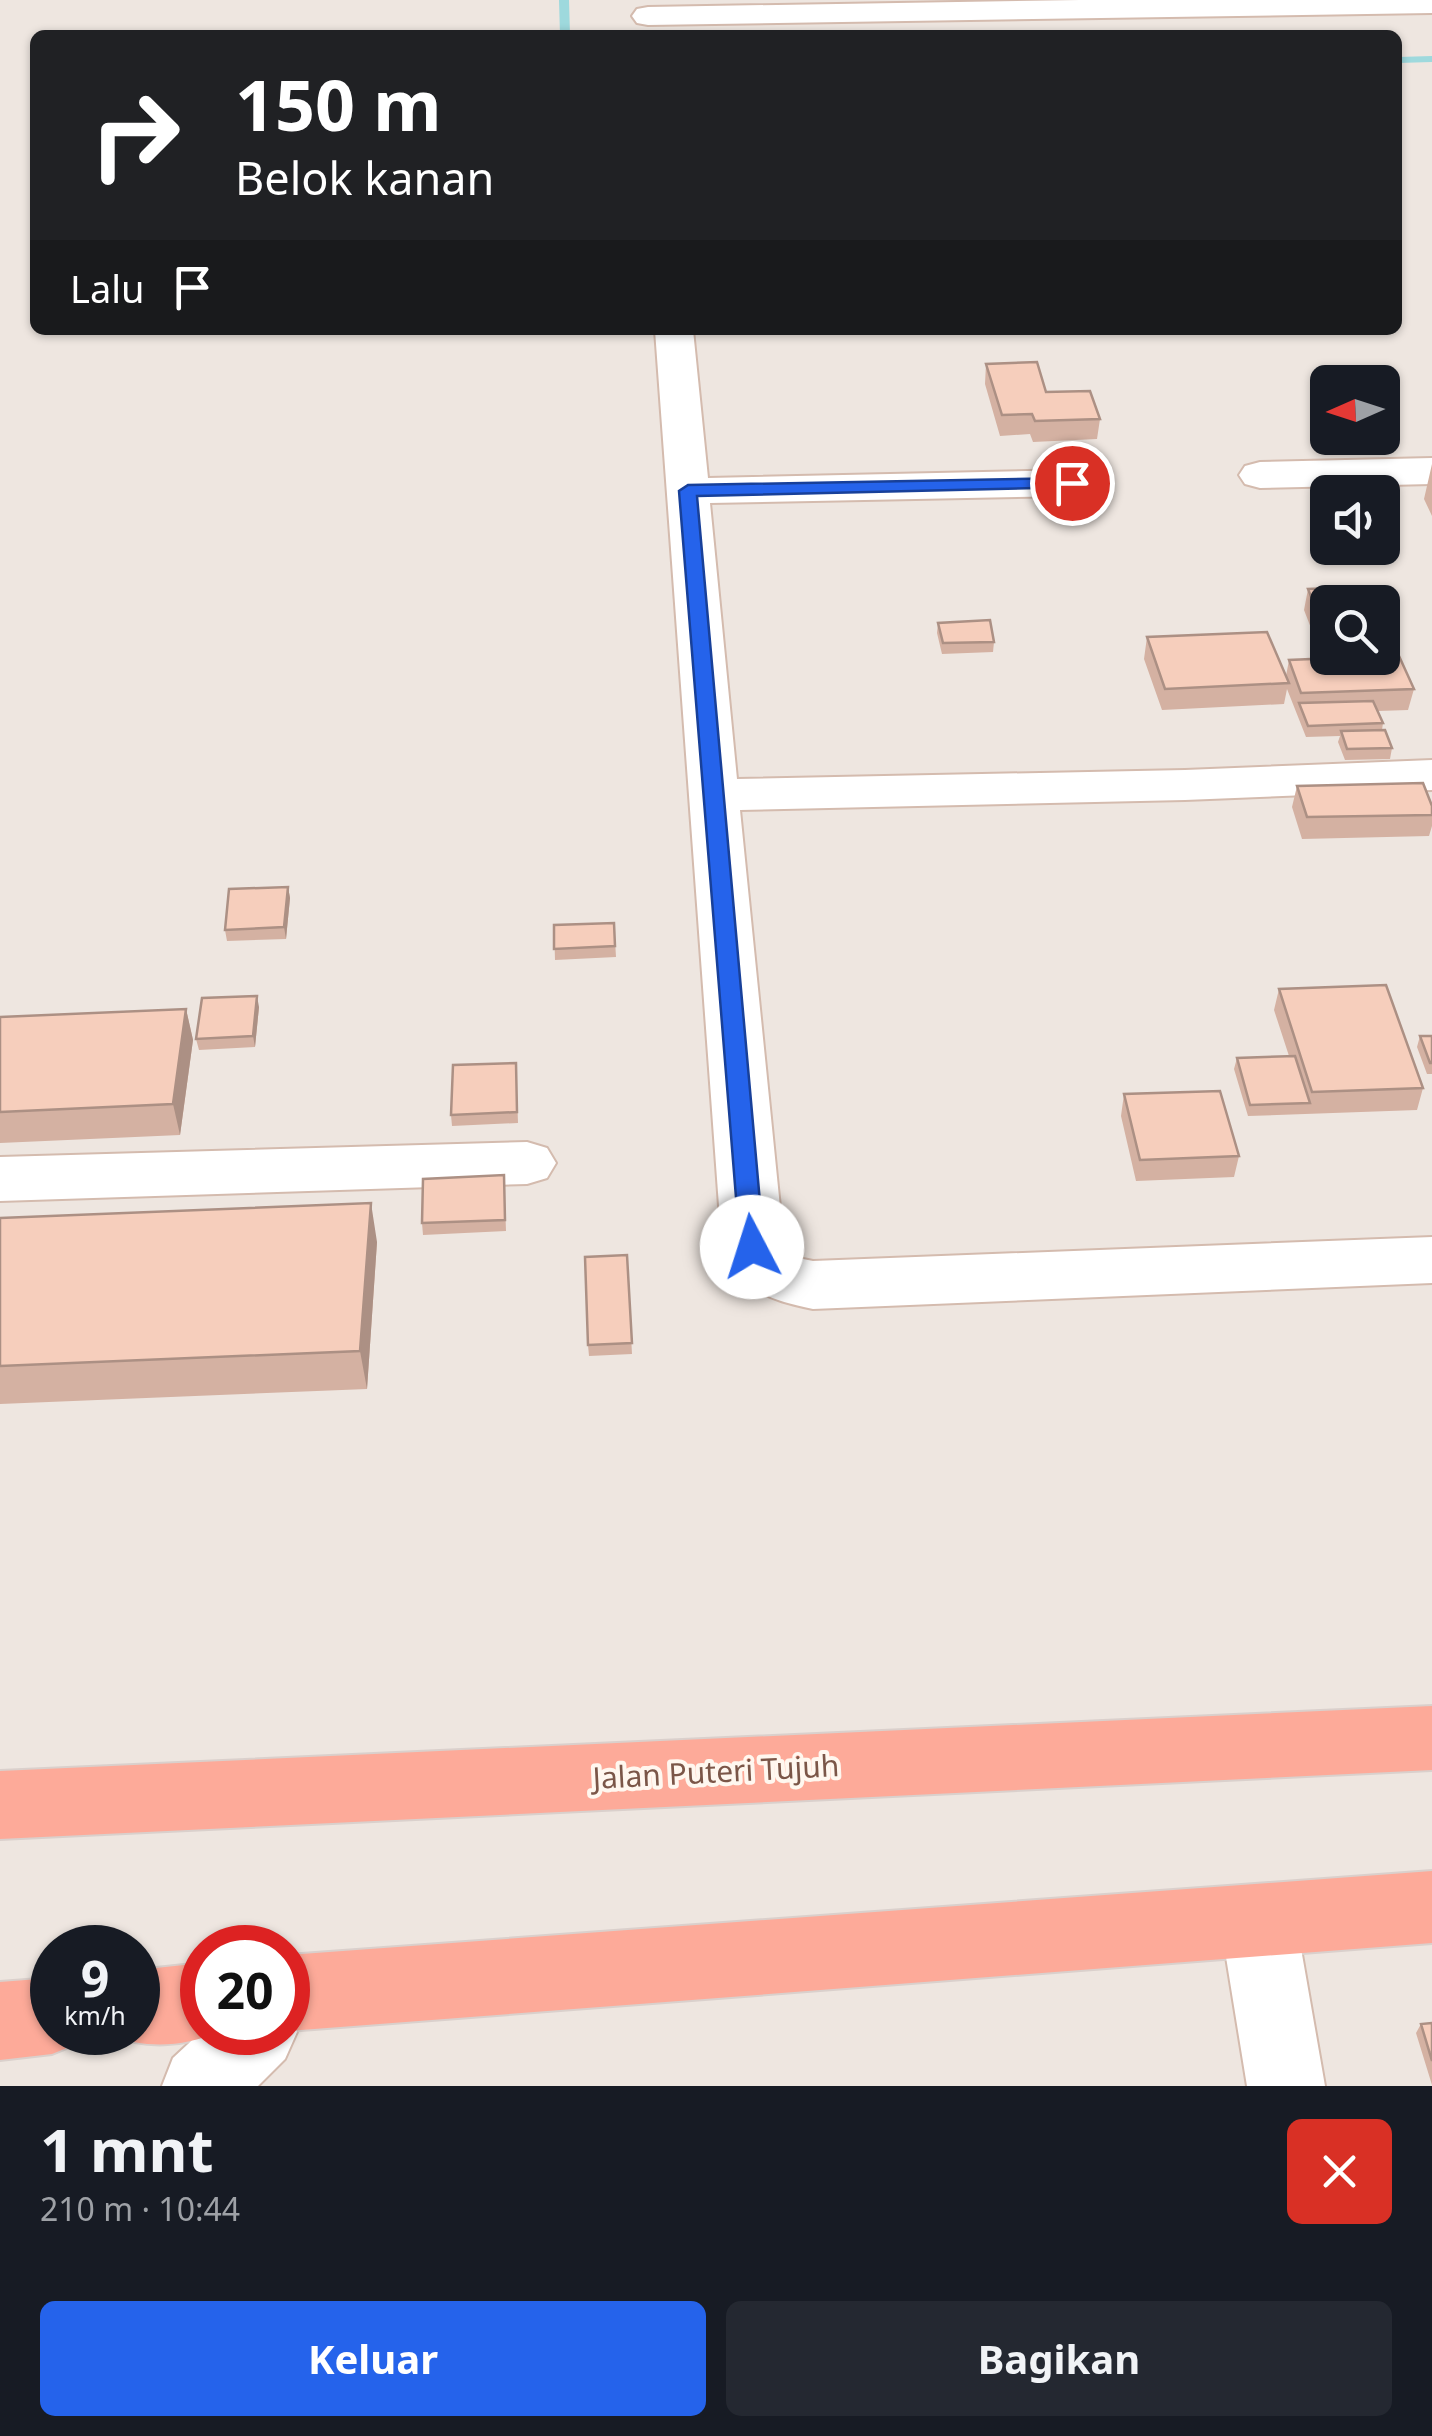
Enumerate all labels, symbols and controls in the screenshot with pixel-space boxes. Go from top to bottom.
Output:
text: 150 m [235,56,442,152]
icon: right [70,70,200,200]
text: Belok kanan [235,147,494,208]
icon: arrive [165,260,220,315]
text: Lalu [70,262,145,314]
north arrow [1310,365,1400,455]
map controls [1310,365,1400,675]
pin [1030,441,1115,526]
icon: arrive [1045,456,1100,511]
button: sound [1310,475,1400,565]
button: search [1310,585,1400,675]
position arrow [700,1195,804,1299]
street label: Jalan Puteri Tujuh [589,1744,840,1798]
speed limit sign: 20 [180,1925,310,2055]
text: 9 [81,1944,109,2012]
text: km/h [64,1998,126,2032]
text: 1 mnt [40,2108,213,2190]
button: close [1287,2119,1392,2224]
text: 210 m · 10:44 [40,2187,240,2230]
button: Keluar [40,2301,706,2416]
button: Bagikan [726,2301,1392,2416]

